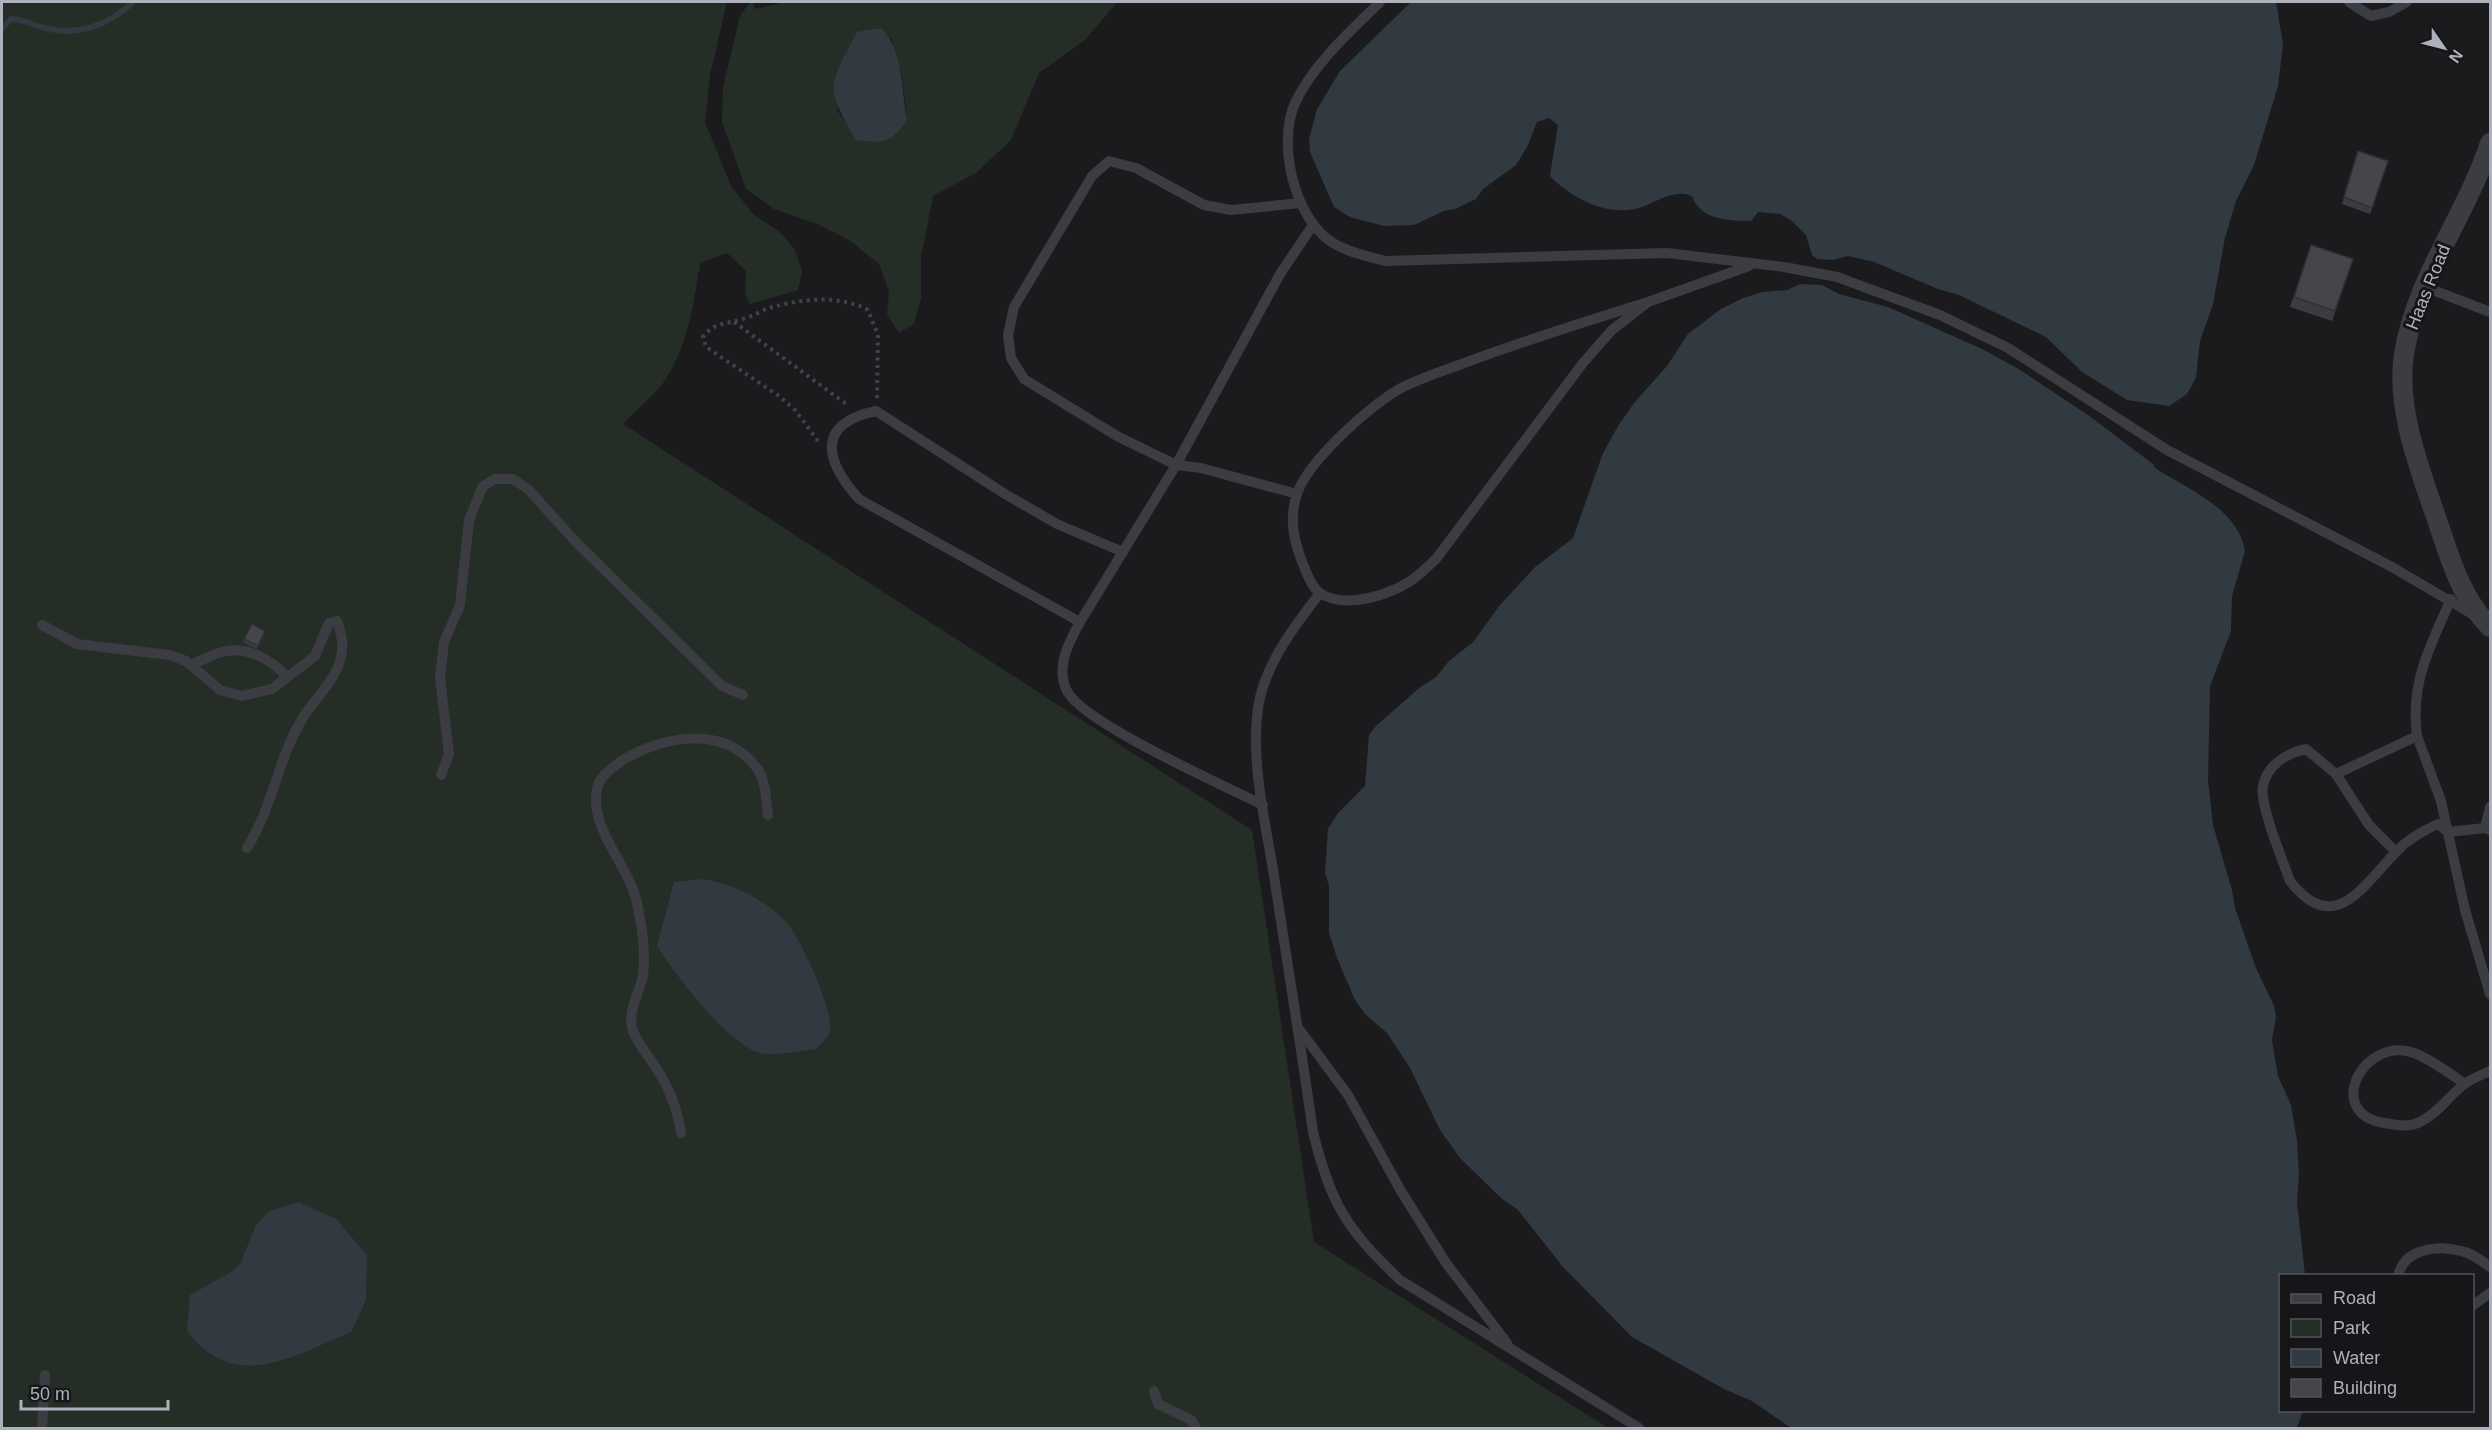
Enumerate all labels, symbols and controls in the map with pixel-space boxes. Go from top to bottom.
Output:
north arrow [2414,18,2474,78]
text: N [2446,47,2466,66]
street label: Haas Road [2402,242,2454,332]
legend [2279,1274,2474,1412]
text: Road [2333,1288,2376,1308]
text: Park [2333,1318,2371,1338]
text: Water [2333,1348,2380,1368]
scale bar [21,1373,168,1411]
text: Building [2333,1378,2397,1398]
text: 50 m [30,1384,70,1404]

